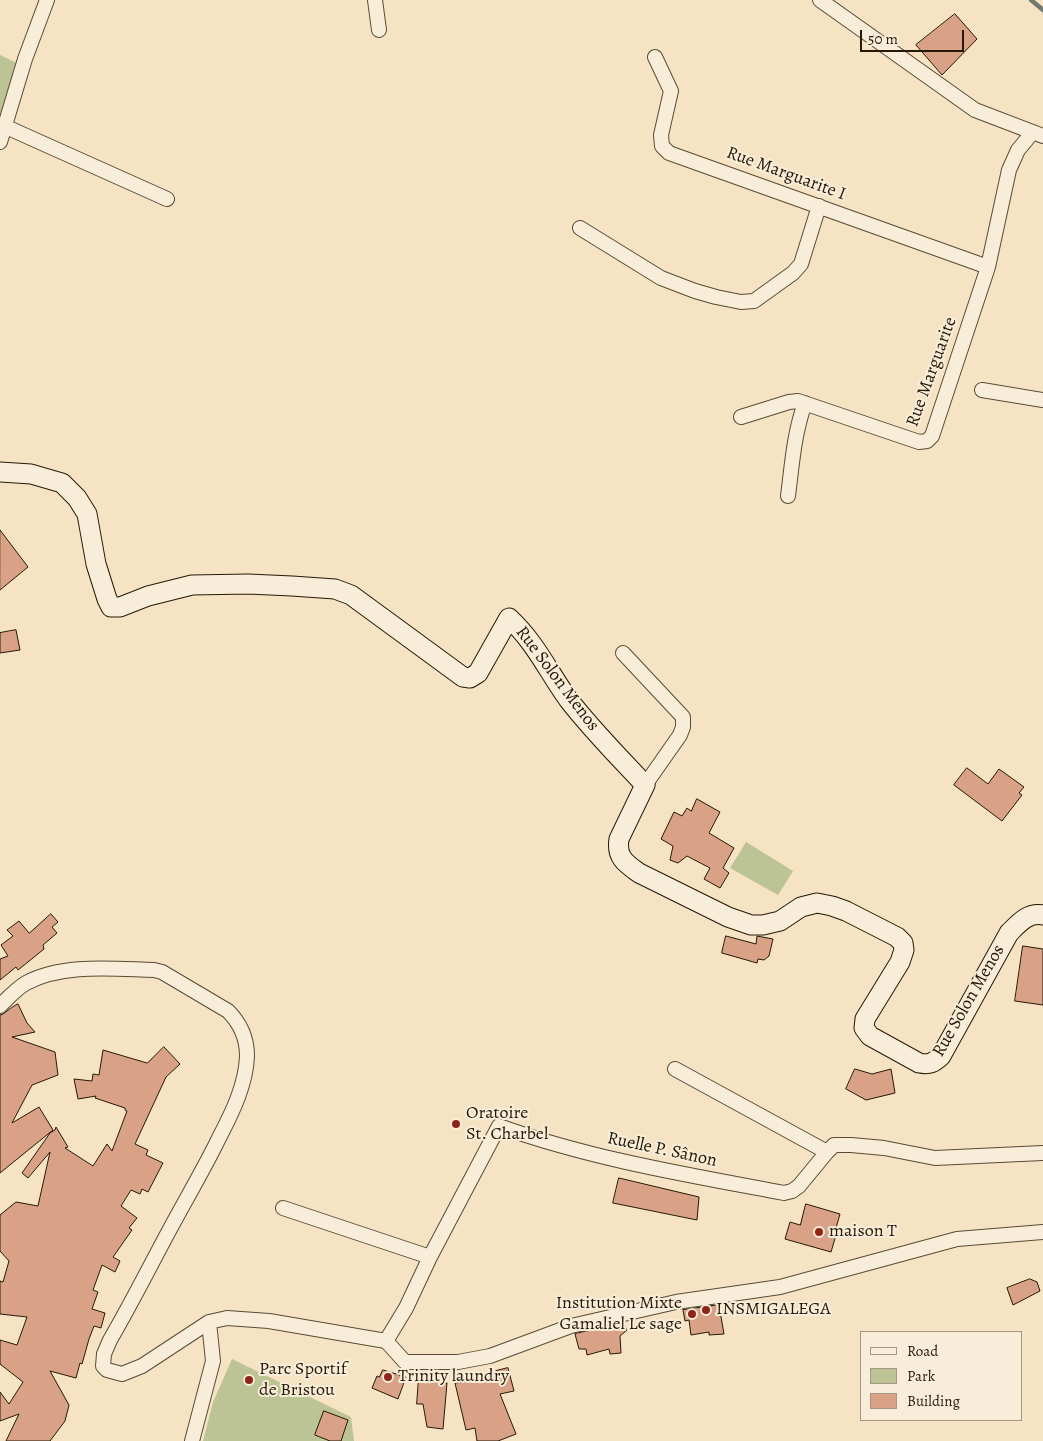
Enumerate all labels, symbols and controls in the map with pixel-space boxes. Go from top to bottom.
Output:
scale bar [863,20,967,52]
text: 50 m [868,29,898,49]
street label: Rue Marguarite I [723,142,849,206]
street label: Rue Marguarite [902,314,962,430]
street label: Rue Solon Menos [511,622,603,736]
street label: Rue Solon Menos [928,941,1010,1061]
place label: Oratoire St. Charbel [466,1103,548,1146]
marker: Oratoire St. Charbel [450,1118,462,1130]
street label: Ruelle P. Sânon [605,1128,719,1172]
place label: maison T [829,1221,897,1243]
marker: maison T [813,1226,825,1238]
place label: Institution Mixte Gamaliel Le sage [556,1293,682,1336]
place label: INSMIGALEGA [716,1299,831,1321]
marker: INSMIGALEGA [700,1304,712,1316]
marker: Institution Mixte Gamaliel Le sage [686,1308,698,1320]
legend [860,1331,1023,1421]
text: Road [907,1341,938,1361]
place label: Parc Sportif de Bristou [259,1359,347,1402]
place label: Trinity laundry [398,1366,509,1388]
text: Park [907,1366,935,1386]
marker: Trinity laundry [382,1371,394,1383]
marker: Parc Sportif de Bristou [243,1374,255,1386]
text: Building [907,1391,960,1411]

